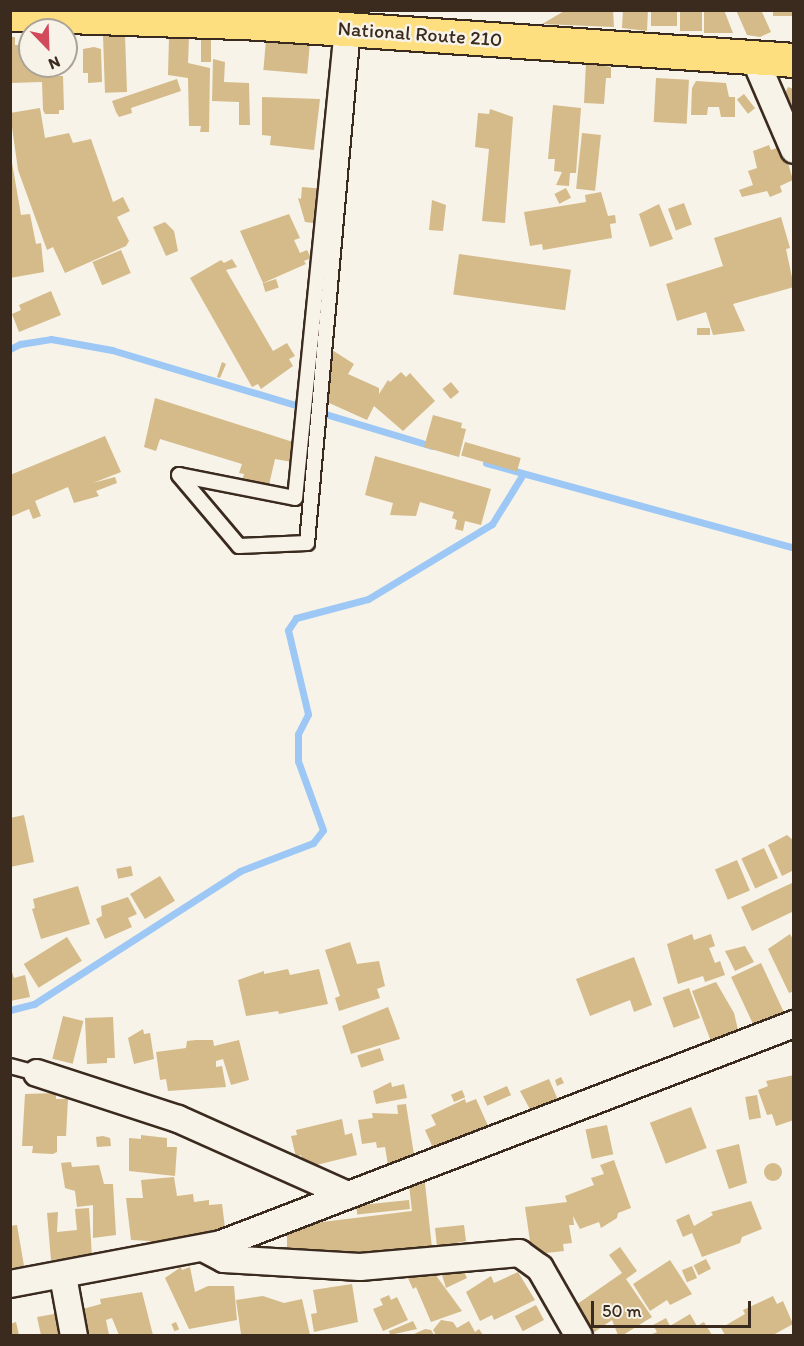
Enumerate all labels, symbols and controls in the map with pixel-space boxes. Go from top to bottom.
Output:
street label: National Route 210 [337,16,503,52]
north arrow [18,18,78,78]
text: N [46,52,63,74]
scale bar [594,1289,754,1327]
text: 50 m [602,1300,642,1322]

